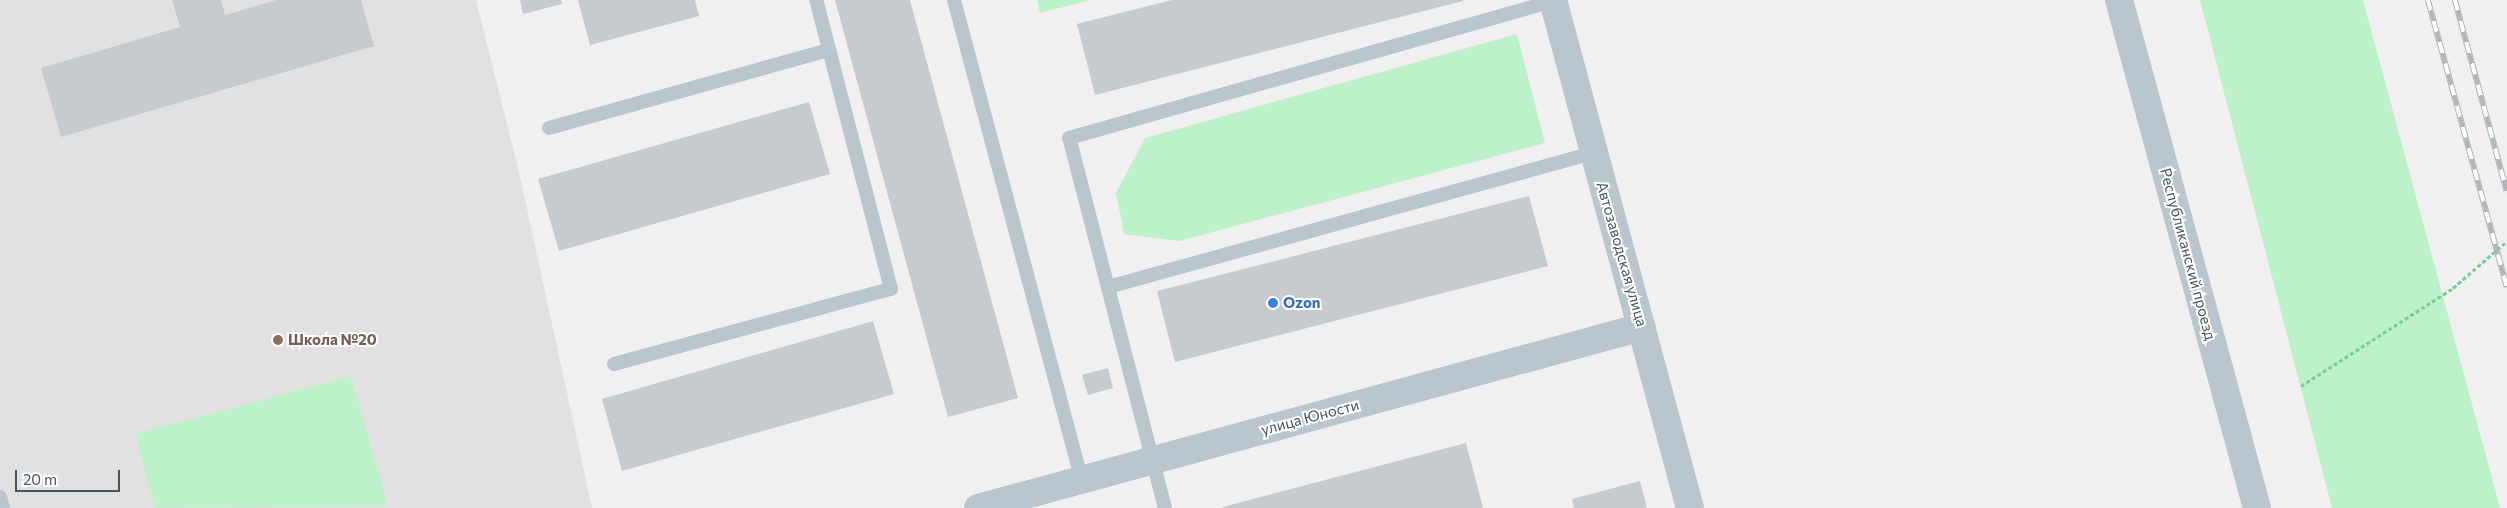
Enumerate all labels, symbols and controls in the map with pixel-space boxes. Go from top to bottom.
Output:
street label: Республиканский проезд [2156,166,2220,342]
street label: Автозаводская улица [1593,179,1651,329]
place label: Ozon [1283,294,1321,312]
marker: Ozon [1267,297,1279,309]
place label: Школа №20 [288,331,377,349]
marker: Школа №20 [272,334,284,346]
street label: улица Юности [1259,395,1361,439]
scale bar [18,460,122,492]
text: 20 m [23,470,57,488]

